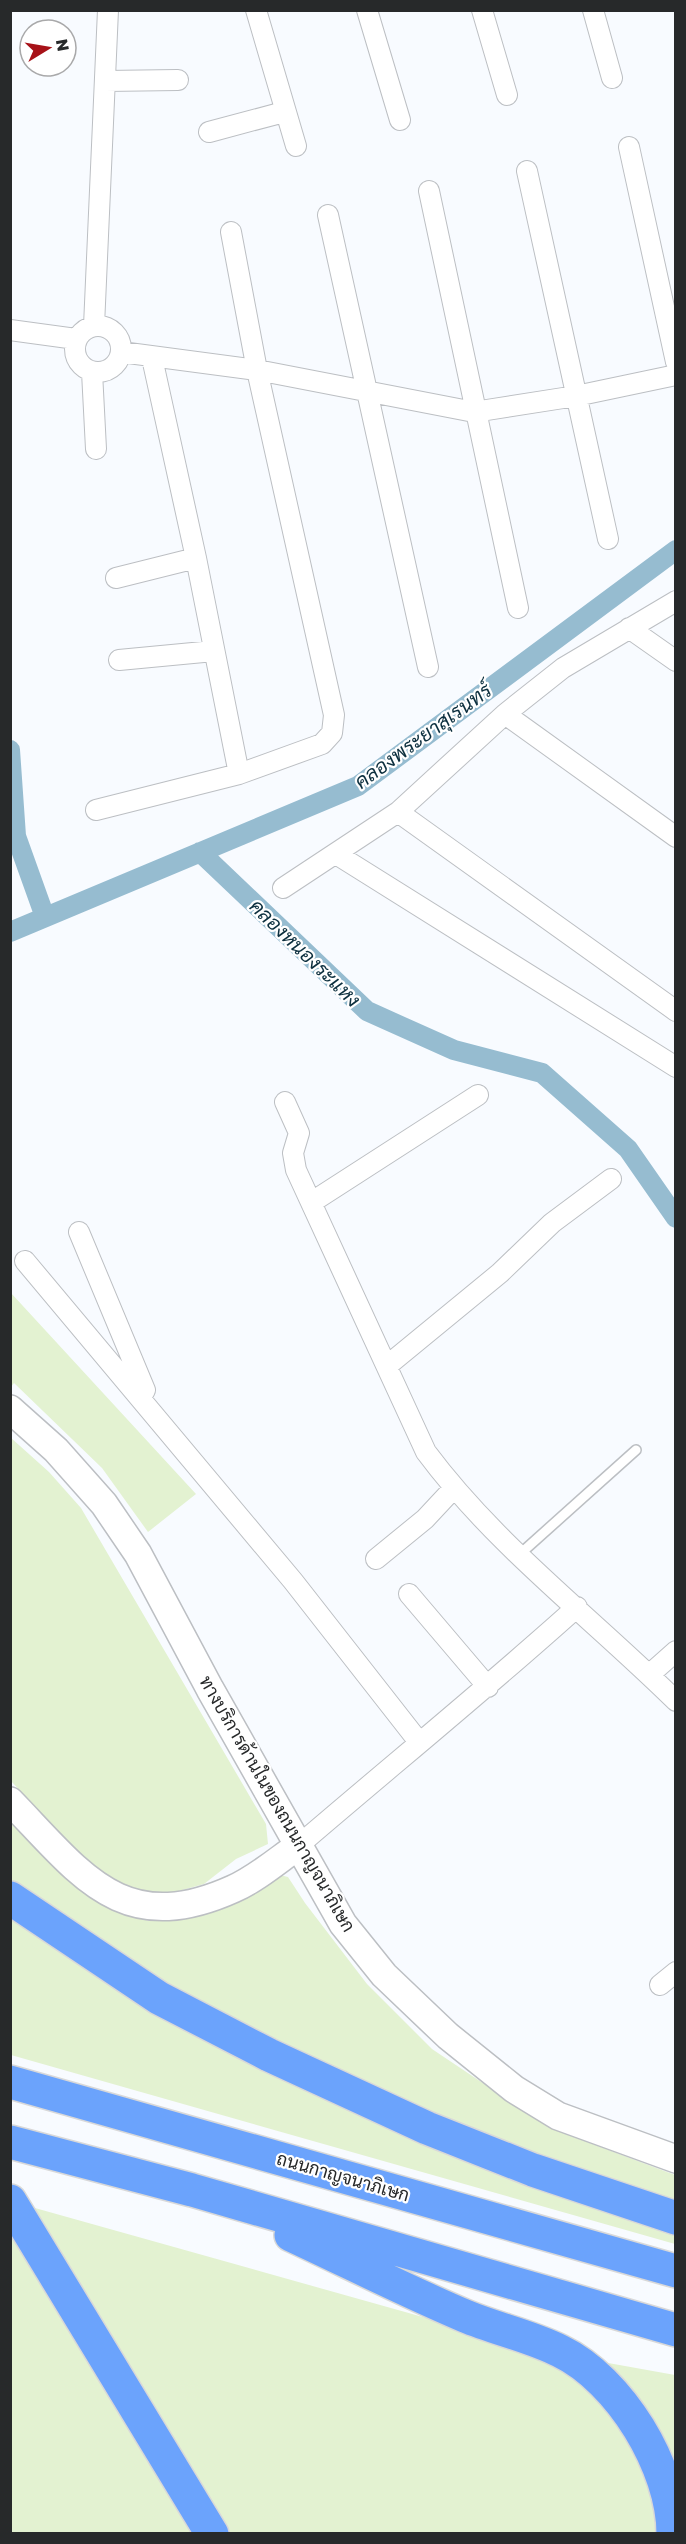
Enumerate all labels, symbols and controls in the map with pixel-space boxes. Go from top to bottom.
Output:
north arrow [18,18,78,78]
text: N [52,37,74,53]
water label: คลองพระยาสุเรนทร์ [349,675,500,795]
water label: คลองหนองระแหง [245,893,366,1011]
street label: ทางบริการด้านในของถนนกาญจนาภิเษก [194,1671,361,1936]
street label: ถนนกาญจนาภิเษก [274,2147,412,2206]

